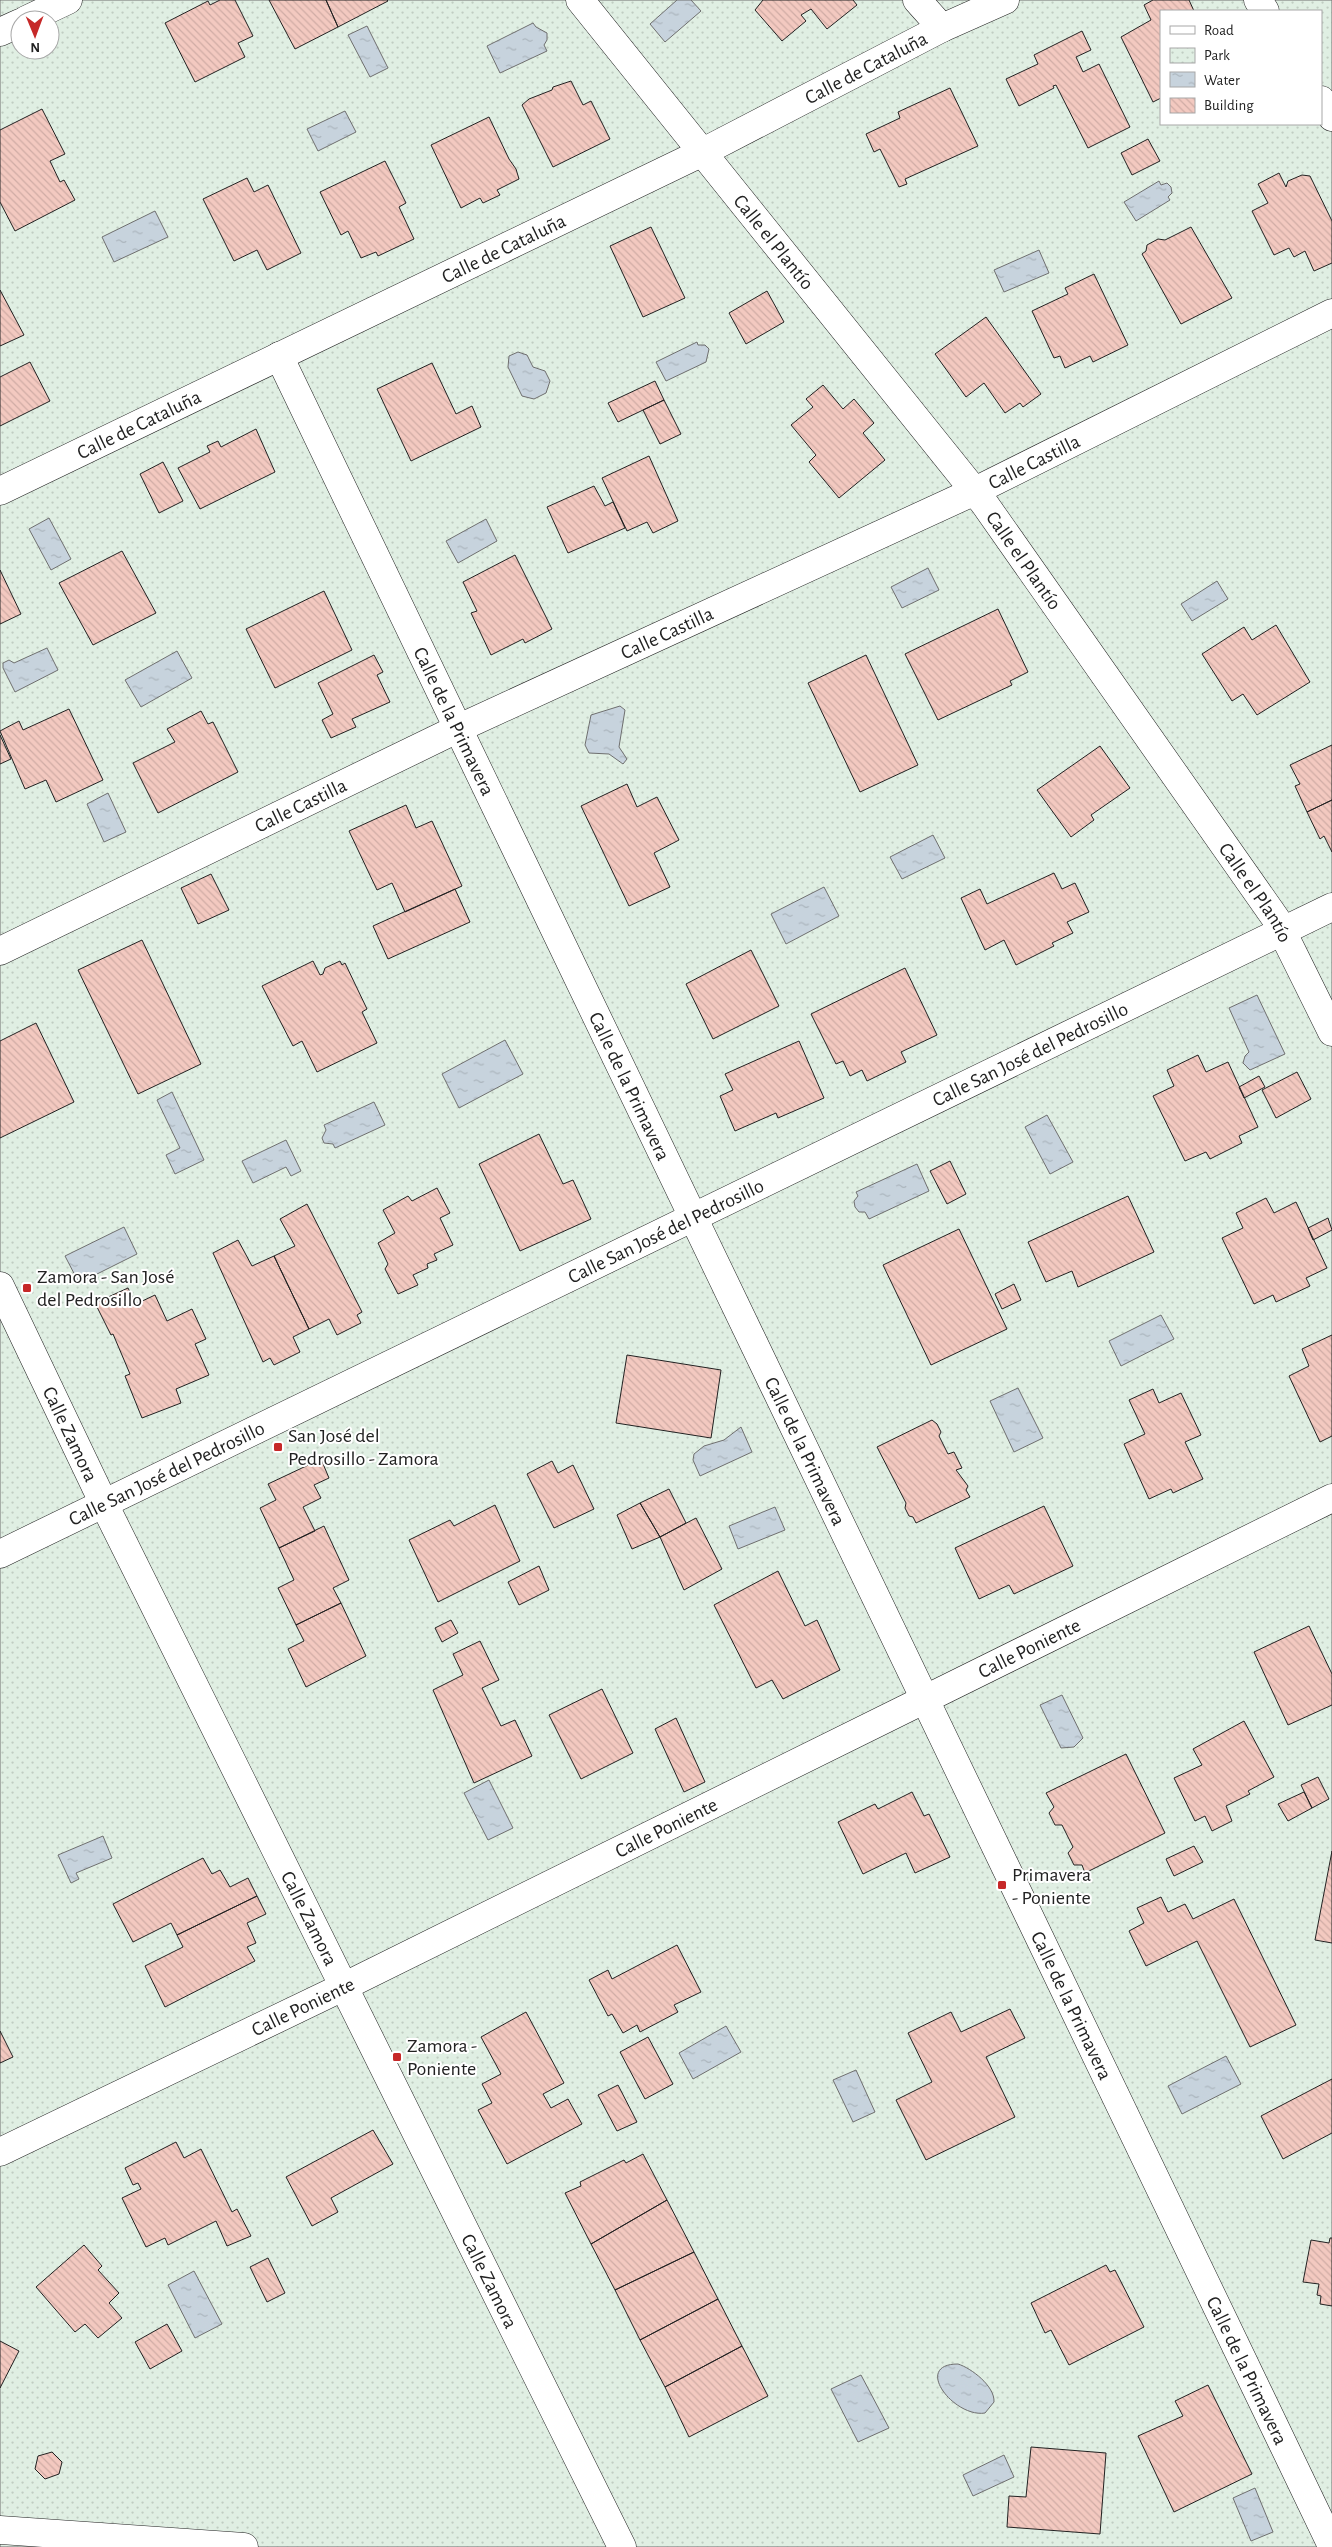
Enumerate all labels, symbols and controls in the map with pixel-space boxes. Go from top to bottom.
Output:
north arrow [10,10,60,60]
legend [1160,10,1322,125]
text: Road [1204,23,1234,38]
street label: Calle de Cataluña [802,28,931,108]
text: N [30,40,40,54]
text: Park [1204,48,1230,63]
text: Water [1204,73,1240,88]
text: Building [1204,98,1254,113]
street label: Calle el Plantío [729,191,817,294]
street label: Calle de Cataluña [439,211,569,287]
street label: Calle de Cataluña [74,387,204,463]
street label: Calle Castilla [985,431,1083,494]
street label: Calle el Plantío [982,508,1065,614]
street label: Calle Castilla [618,604,717,663]
street label: Calle de la Primavera [410,644,498,799]
street label: Calle Castilla [252,775,350,837]
street label: Calle el Plantío [1215,839,1295,946]
street label: Calle San José del Pedrosillo [929,999,1131,1111]
street label: Calle de la Primavera [585,1009,673,1164]
street label: Calle San José del Pedrosillo [565,1176,767,1287]
place label: Zamora - San José del Pedrosillo [37,1267,174,1310]
marker: Zamora - San José del Pedrosillo [21,1282,33,1294]
street label: Calle de la Primavera [761,1374,849,1529]
street label: Calle Zamora [39,1384,101,1485]
street label: Calle San José del Pedrosillo [66,1418,268,1530]
place label: San José del Pedrosillo - Zamora [288,1426,439,1469]
marker: San José del Pedrosillo - Zamora [272,1441,284,1453]
street label: Calle Poniente [975,1615,1084,1682]
street label: Calle Poniente [612,1795,721,1862]
place label: Primavera - Poniente [1012,1865,1091,1908]
street label: Calle Zamora [277,1868,341,1969]
marker: Primavera - Poniente [996,1879,1008,1891]
street label: Calle de la Primavera [1027,1928,1115,2083]
street label: Calle Poniente [249,1974,358,2040]
place label: Zamora - Poniente [407,2036,477,2079]
marker: Zamora - Poniente [391,2051,403,2063]
street label: Calle Zamora [457,2231,521,2332]
street label: Calle de la Primavera [1203,2293,1291,2448]

